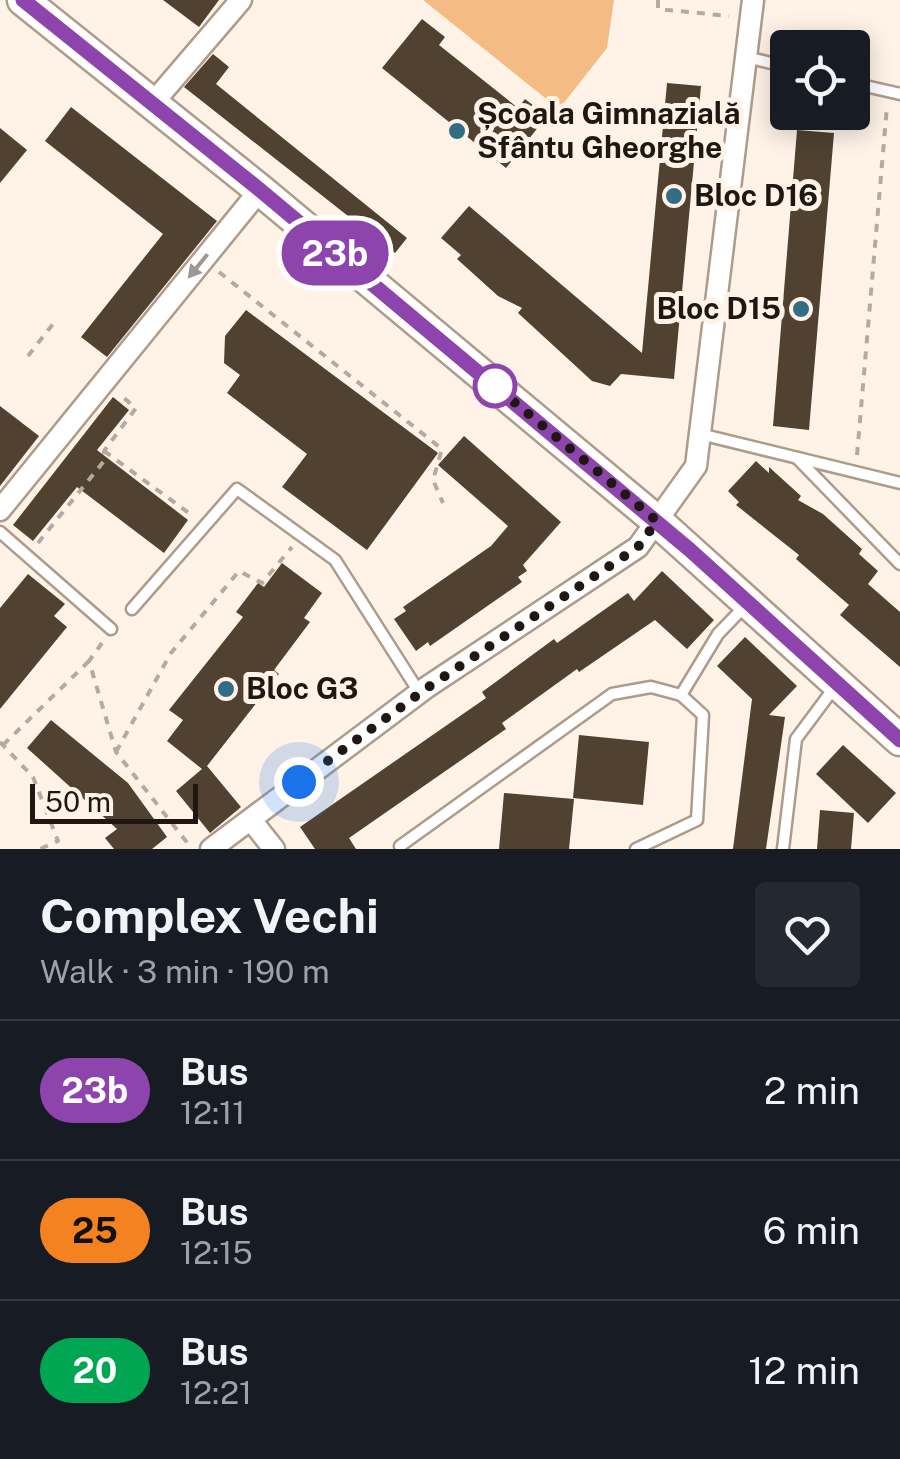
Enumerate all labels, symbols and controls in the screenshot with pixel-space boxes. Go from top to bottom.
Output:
map controls [770,30,870,130]
button: locate [770,30,870,130]
place label: Școala Gimnazială Sfântu Gheorghe [477,95,741,165]
marker: Școala Gimnazială Sfântu Gheorghe [446,120,468,142]
place label: Bloc D16 [694,177,818,213]
marker: Bloc D16 [663,185,685,207]
line badge: 23b [278,220,392,286]
text: 23b [302,233,368,274]
one-way arrow [188,253,209,278]
place label: Bloc D15 [656,290,781,326]
marker: Bloc D15 [790,298,812,320]
unlabelled marker [474,365,516,407]
place label: Bloc G3 [246,670,359,706]
marker: Bloc G3 [215,678,237,700]
your location [274,757,324,807]
scale bar [30,779,198,824]
text: 50 m [45,785,111,818]
button: heart [755,882,860,987]
text: Complex Vechi [40,887,379,944]
text: Walk · 3 min · 190 m [40,953,330,990]
text: Bus [180,1049,249,1094]
text: 2 min [764,1068,860,1113]
text: 23b [62,1070,128,1111]
text: 12:11 [180,1094,245,1131]
text: Bus [180,1189,249,1234]
text: 6 min [763,1208,860,1253]
text: 25 [72,1210,118,1251]
text: 12:15 [180,1234,253,1271]
text: Bus [180,1329,249,1374]
text: 12 min [748,1348,860,1393]
text: 20 [73,1350,117,1391]
text: 12:21 [180,1374,252,1411]

